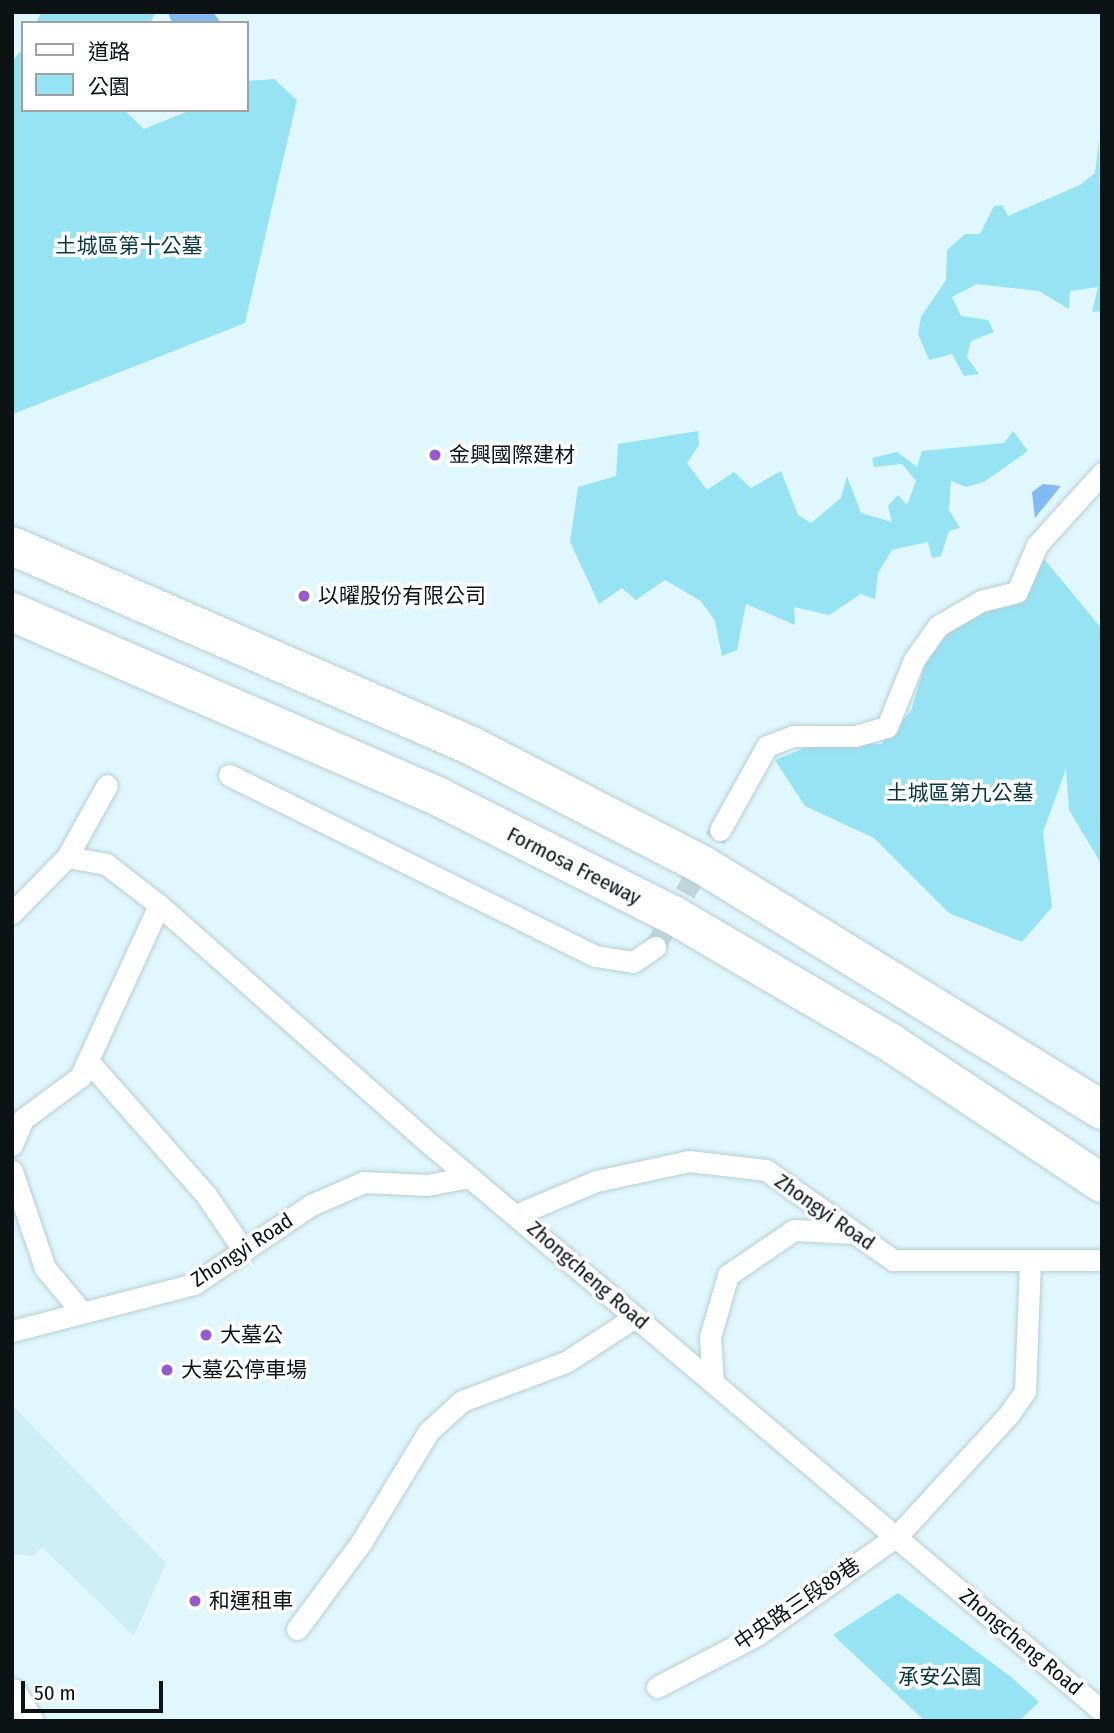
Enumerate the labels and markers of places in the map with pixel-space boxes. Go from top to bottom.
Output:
place label: 金興國際建材 [449,442,575,468]
marker: 金興國際建材 [427,447,443,463]
place label: 以曜股份有限公司 [318,583,486,609]
marker: 以曜股份有限公司 [296,588,312,604]
place label: 大墓公 [220,1322,283,1348]
marker: 大墓公 [198,1327,214,1343]
place label: 大墓公停車場 [181,1357,307,1383]
marker: 大墓公停車場 [159,1362,175,1378]
place label: 和運租車 [209,1588,293,1614]
marker: 和運租車 [187,1593,203,1609]

